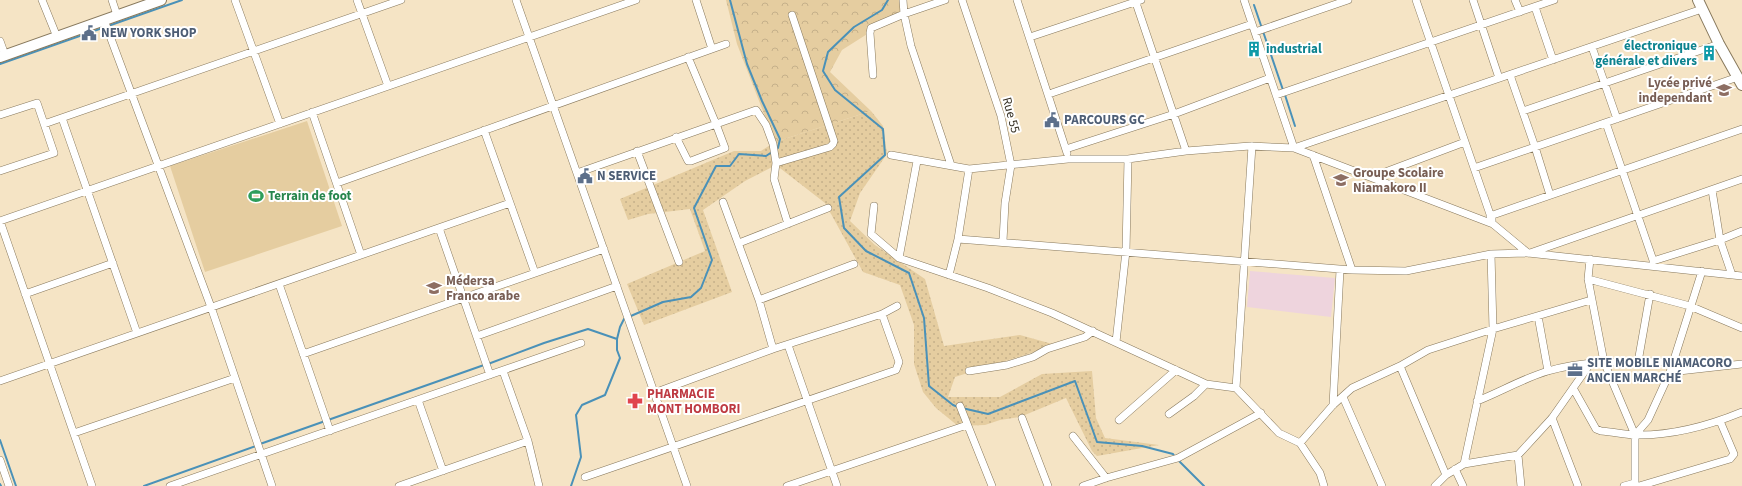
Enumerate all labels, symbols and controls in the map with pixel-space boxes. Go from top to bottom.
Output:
public building icon: NEW YORK SHOP [80,24,98,42]
place label: NEW YORK SHOP [101,24,197,42]
place label: électronique générale et divers [1595,37,1697,70]
building icon: industrial [1245,40,1263,58]
place label: industrial [1266,40,1322,58]
building icon: électronique générale et divers [1700,44,1718,62]
place label: Lycée privé independant [1638,74,1712,107]
school or university icon: Lycée privé independant [1715,81,1733,99]
street label: Rue 55 [998,95,1024,135]
public building icon: PARCOURS GC [1043,111,1061,129]
place label: PARCOURS GC [1064,111,1145,129]
place label: Groupe Scolaire Niamakoro II [1353,164,1444,197]
public building icon: N SERVICE [576,167,594,185]
place label: N SERVICE [597,167,656,185]
school or university icon: Groupe Scolaire Niamakoro II [1332,171,1350,189]
sports icon: Terrain de foot [247,187,265,205]
place label: Terrain de foot [268,187,352,205]
place label: Médersa Franco arabe [446,272,520,305]
school or university icon: Médersa Franco arabe [425,279,443,297]
place label: SITE MOBILE NIAMACORO ANCIEN MARCHÉ [1586,354,1732,387]
office icon: SITE MOBILE NIAMACORO ANCIEN MARCHÉ [1566,361,1584,379]
place label: PHARMACIE MONT HOMBORI [647,385,740,418]
pharmacy icon: PHARMACIE MONT HOMBORI [626,392,644,410]

